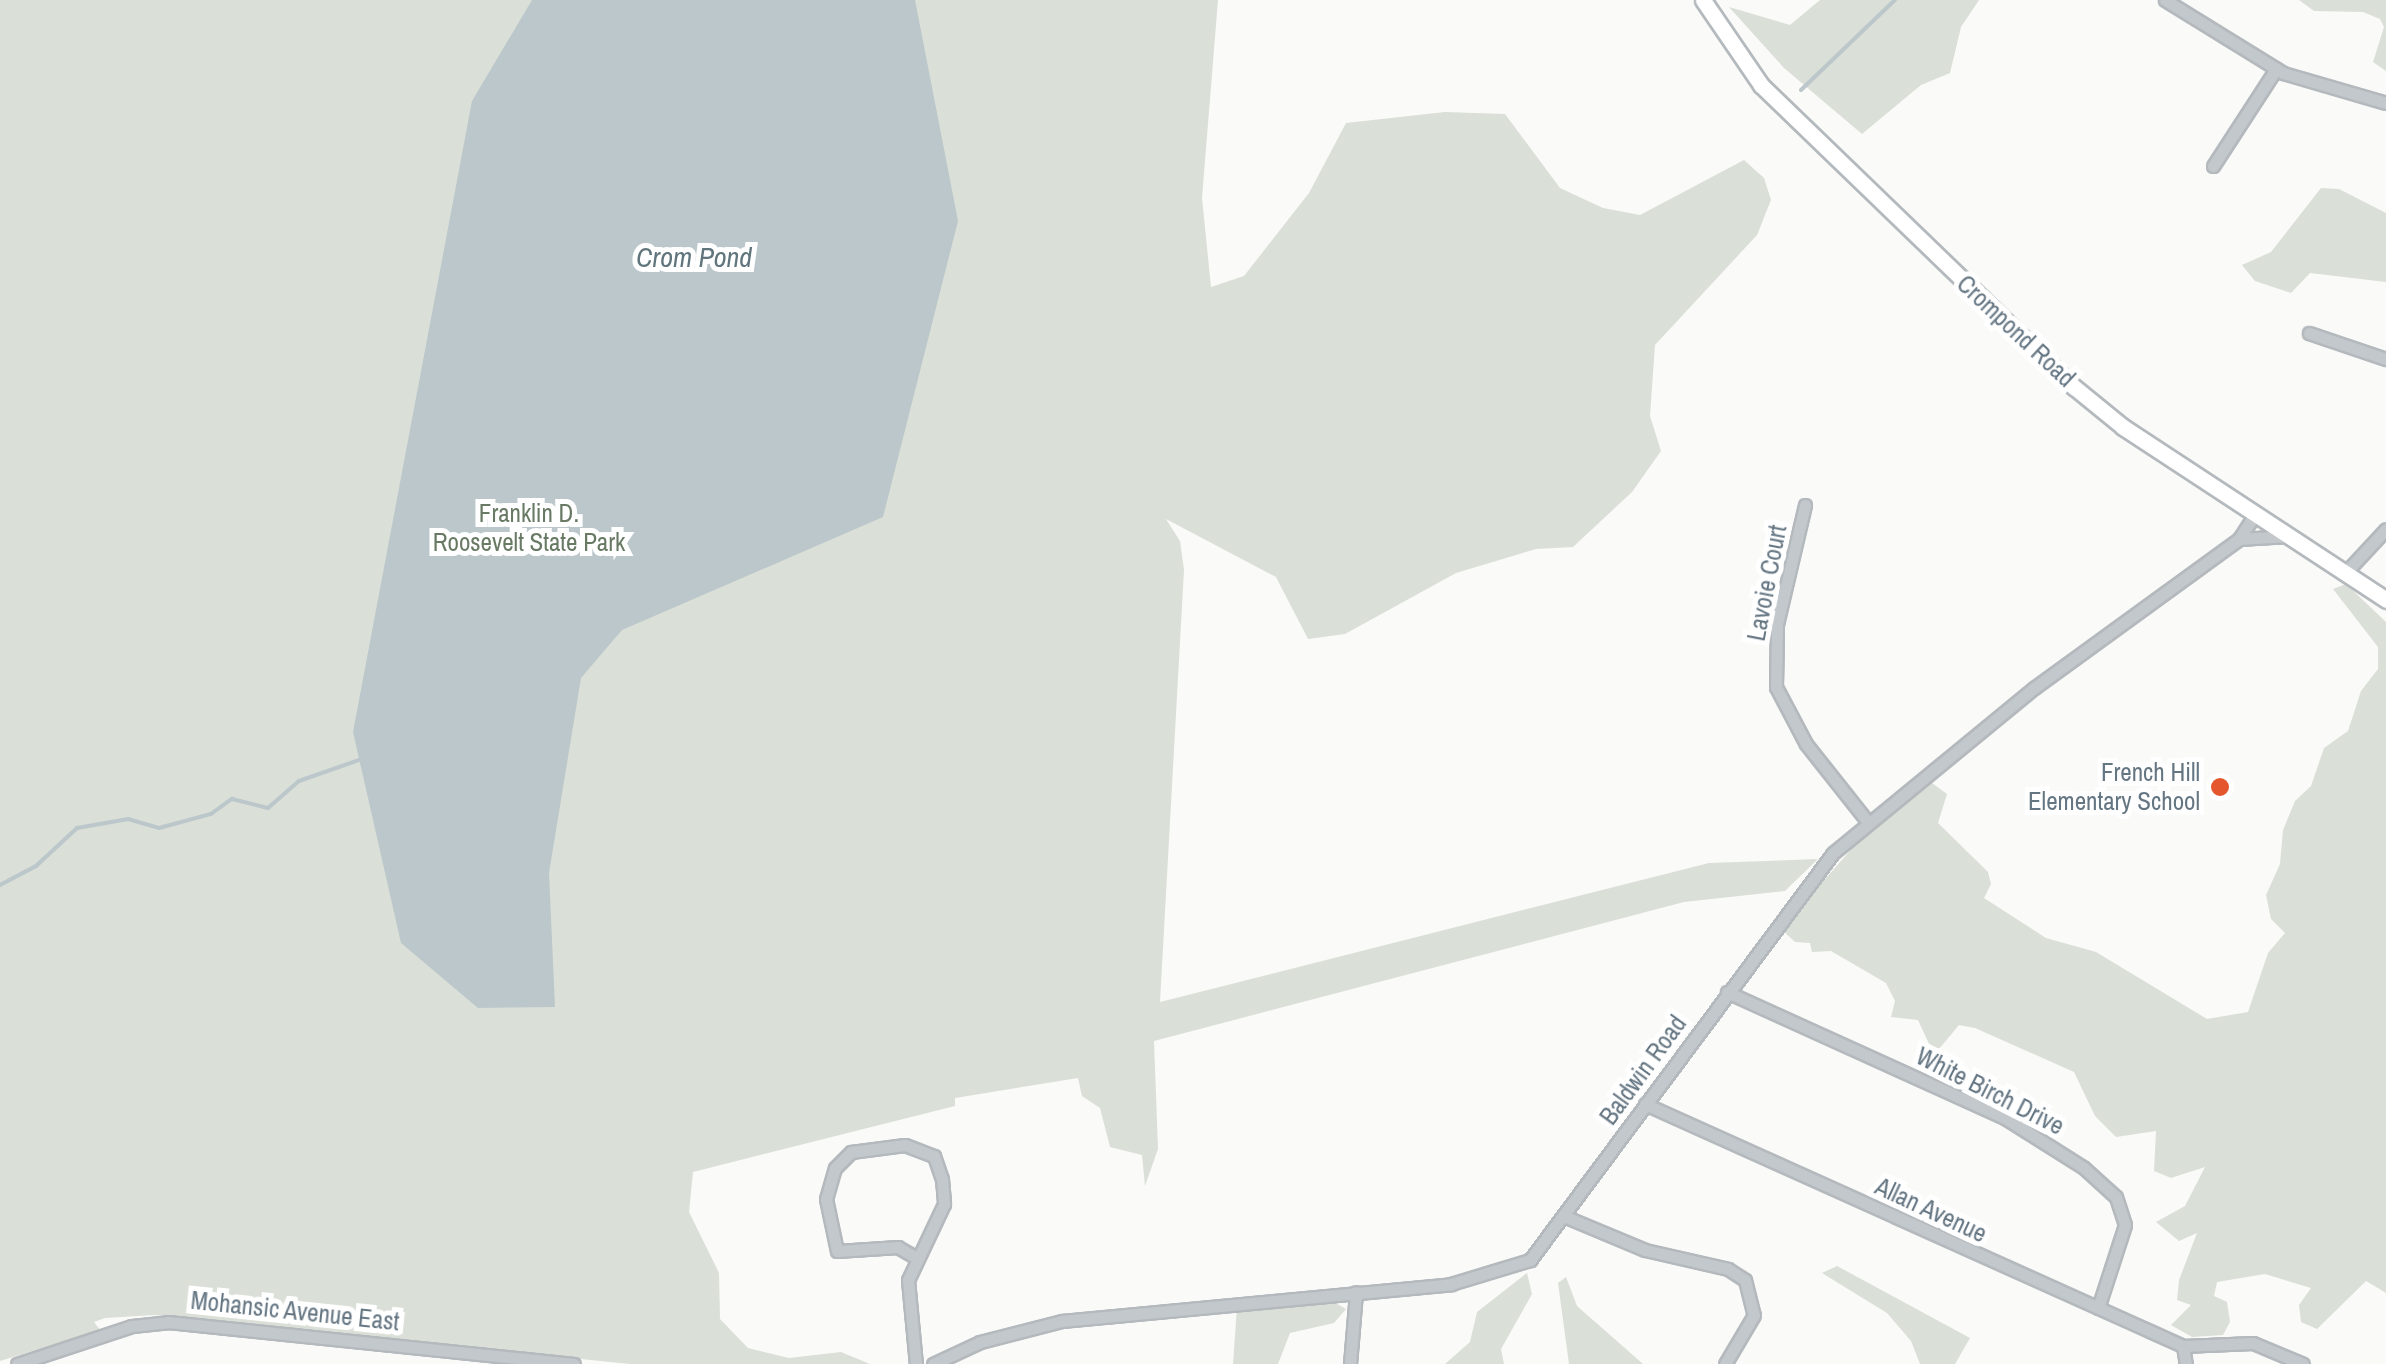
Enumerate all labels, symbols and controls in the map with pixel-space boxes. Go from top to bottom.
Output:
water label: Crom Pond [636,240,752,274]
street label: Crompond Road [1951,269,2081,393]
park label: Franklin D. Roosevelt State Park [433,499,625,558]
street label: Lavoie Court [1741,523,1793,643]
place label: French Hill Elementary School [2028,758,2200,817]
marker: French Hill Elementary School [2209,776,2231,798]
street label: Baldwin Road [1593,1010,1693,1130]
street label: White Birch Drive [1911,1041,2069,1141]
street label: Allan Avenue [1870,1171,1992,1249]
street label: Mohansic Avenue East [189,1285,401,1337]

